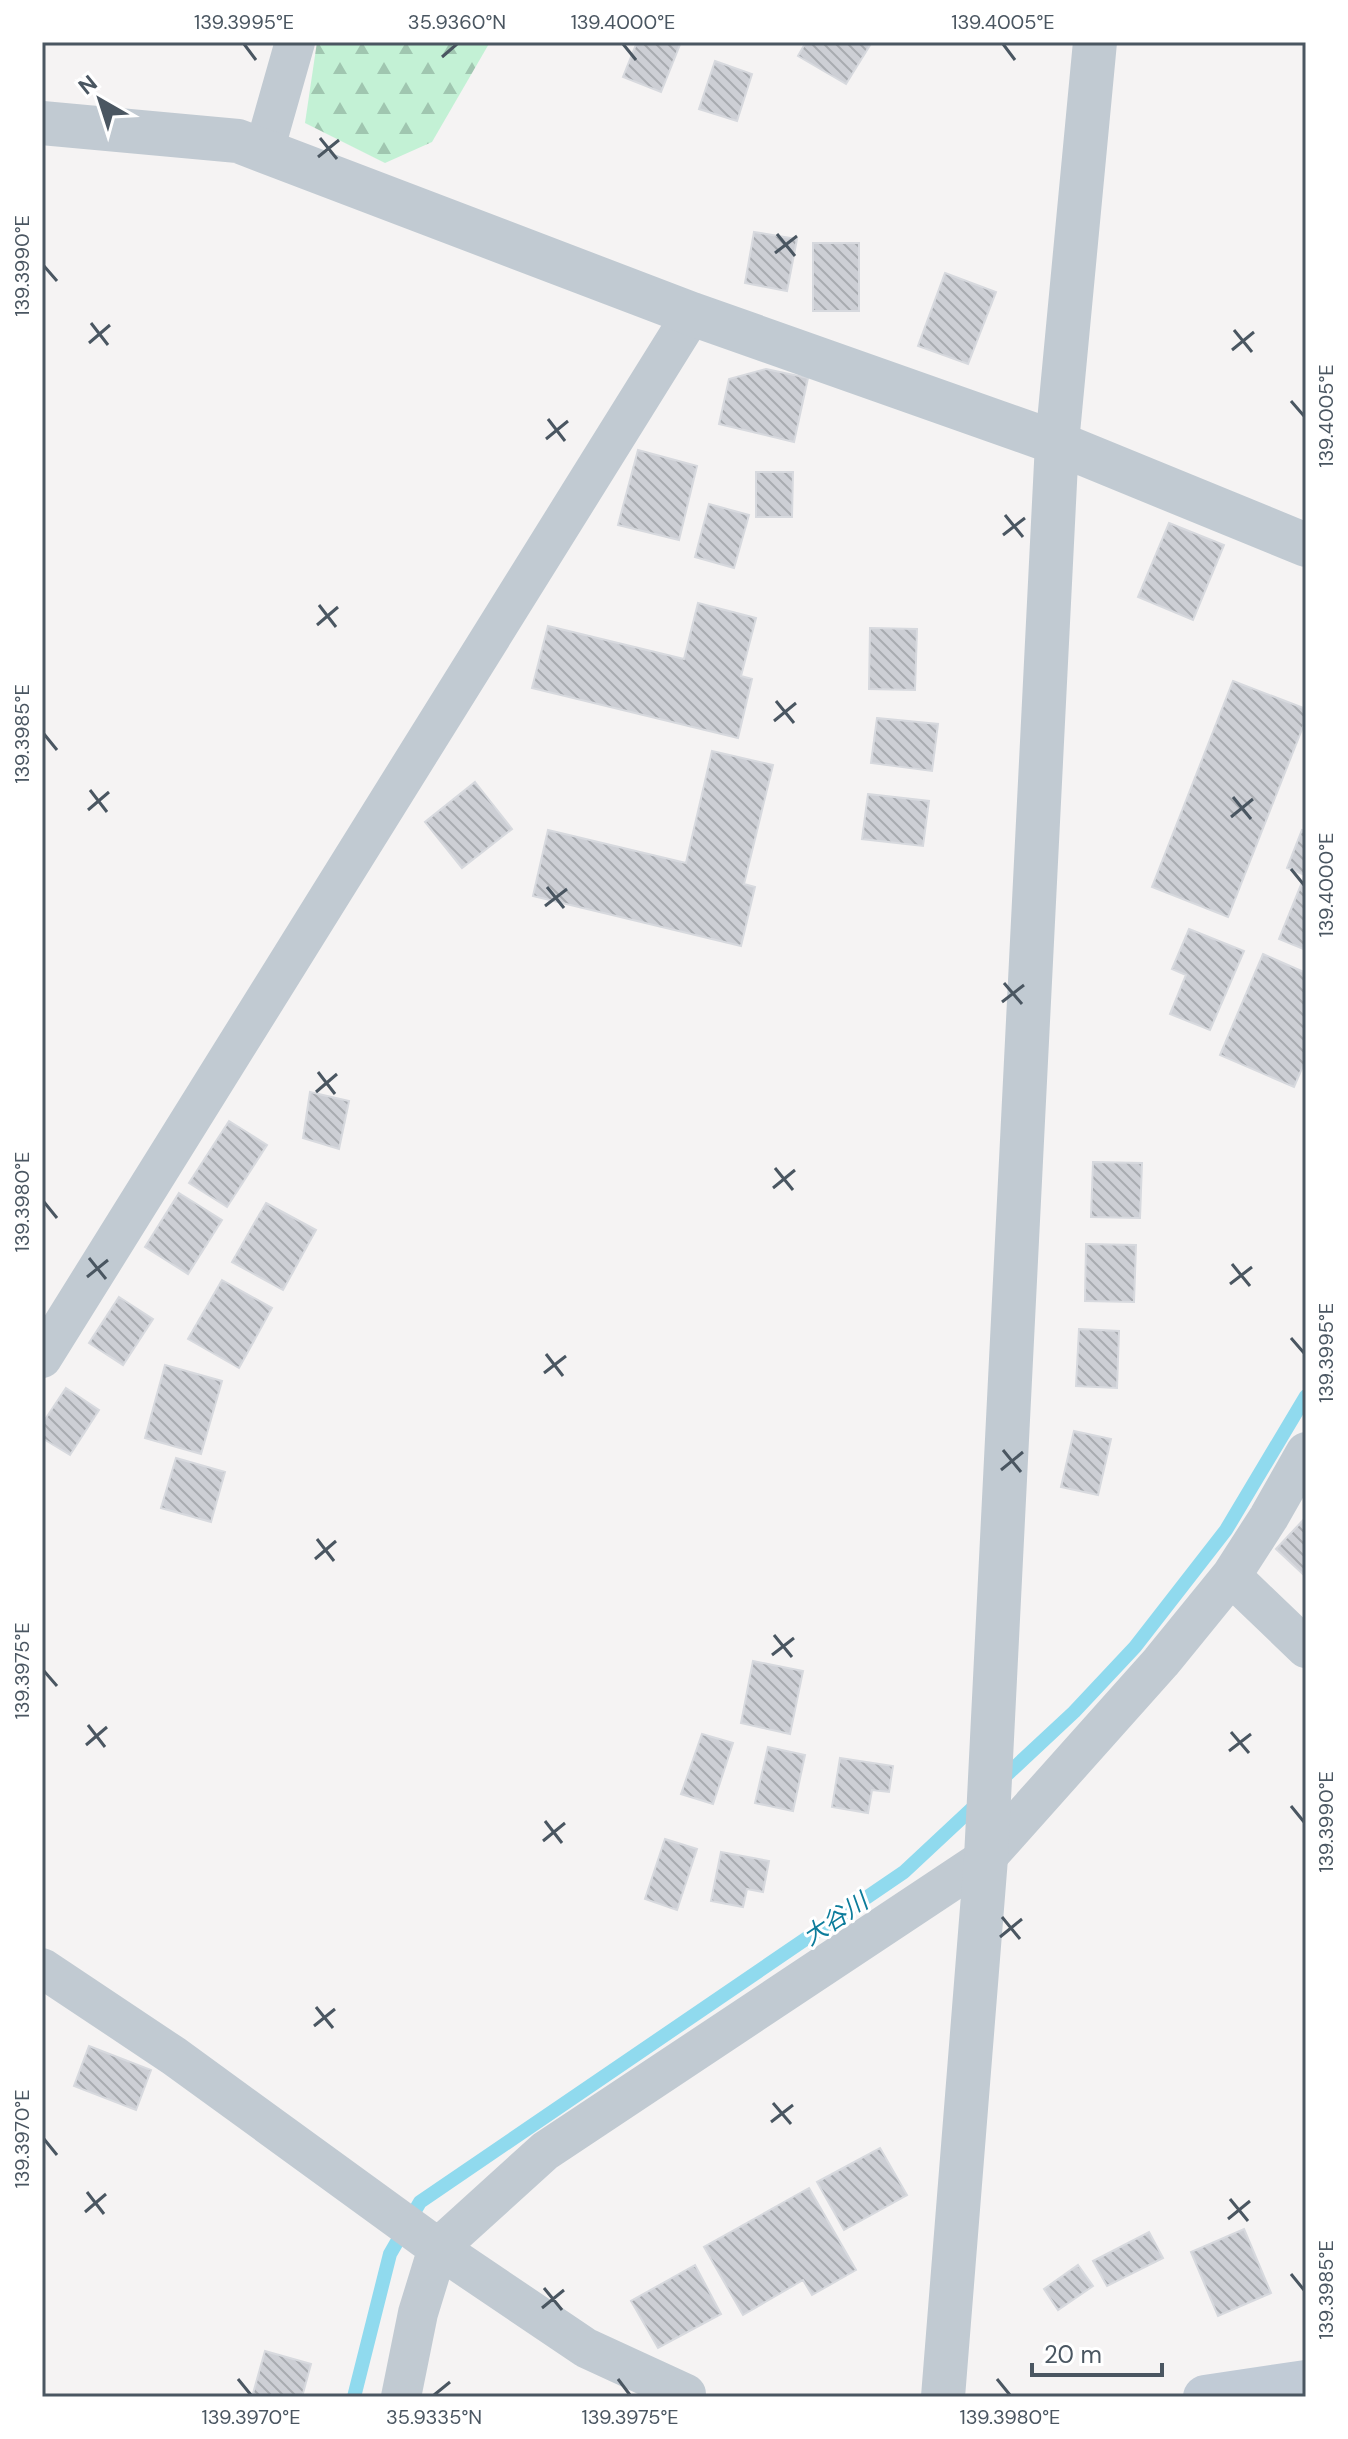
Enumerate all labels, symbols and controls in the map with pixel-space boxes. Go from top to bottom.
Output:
text: 139.3995°E [194,9,294,35]
text: 35.9360°N [408,9,506,35]
text: 139.4000°E [571,9,675,35]
text: 139.4005°E [951,9,1055,35]
north arrow [60,60,140,140]
text: N [72,69,103,101]
text: 139.3990°E [9,215,35,317]
text: 139.4005°E [1313,364,1339,468]
text: 139.3985°E [9,684,35,784]
text: 139.4000°E [1313,833,1339,937]
text: 139.3980°E [9,1152,35,1252]
text: 139.3995°E [1313,1303,1339,1403]
text: 139.3975°E [9,1622,35,1720]
text: 139.3990°E [1313,1771,1339,1873]
water label: 大谷川 [796,1884,876,1952]
text: 139.3970°E [9,2090,35,2188]
text: 139.3985°E [1313,2240,1339,2340]
scale bar [1032,2327,1162,2377]
text: 20 m [1044,2339,1102,2370]
text: 139.3970°E [202,2404,300,2430]
text: 35.9335°N [386,2404,482,2430]
text: 139.3975°E [581,2404,679,2430]
text: 139.3980°E [960,2404,1060,2430]

